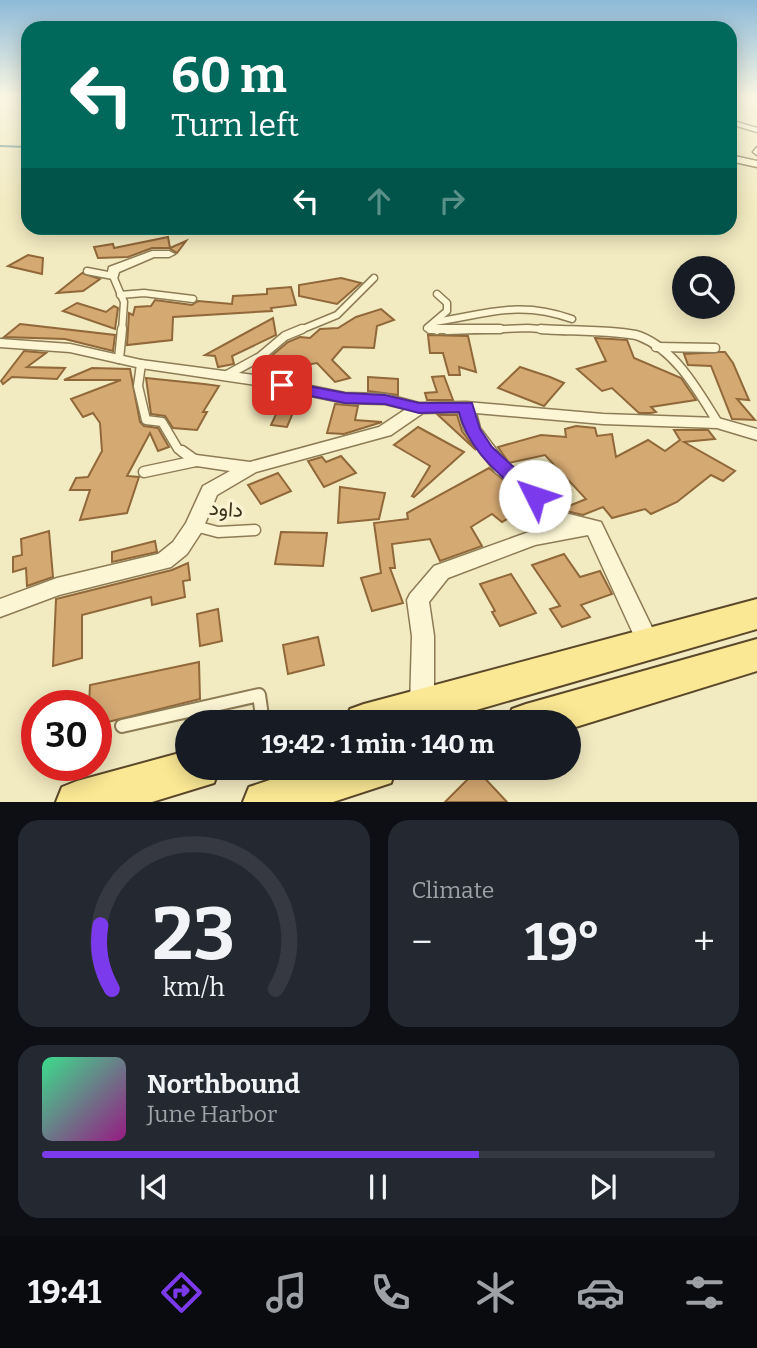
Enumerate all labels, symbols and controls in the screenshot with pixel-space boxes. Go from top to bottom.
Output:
text: 60 m [171,46,287,105]
icon: left [56,49,147,140]
text: Turn left [171,106,299,144]
icon: left [287,182,325,220]
icon: ahead [360,182,398,220]
icon: right [433,182,471,220]
map controls [672,256,735,319]
button: search [672,256,735,319]
pin [252,355,312,415]
icon: arrive [263,366,301,404]
position arrow [498,459,572,533]
street label: داود [208,495,244,523]
speed limit sign: 30 [21,690,112,781]
text: 19:42 · 1 min · 140 m [262,729,494,760]
text: Climate [412,876,494,904]
text: 23 [152,892,235,979]
text: 19° [525,911,601,974]
text: − [412,919,432,965]
text: + [693,919,715,965]
text: km/h [163,973,225,1003]
text: Northbound [147,1069,300,1100]
text: June Harbor [147,1100,277,1128]
icon: previous [135,1168,173,1206]
icon: pause [359,1168,397,1206]
icon: next [584,1168,622,1206]
icon: directions [157,1268,206,1317]
icon: music [262,1268,311,1317]
icon: phone [366,1268,415,1317]
icon: climate [471,1268,520,1317]
icon: car [576,1268,625,1317]
icon: filters [680,1268,729,1317]
text: 19:41 [28,1273,101,1311]

